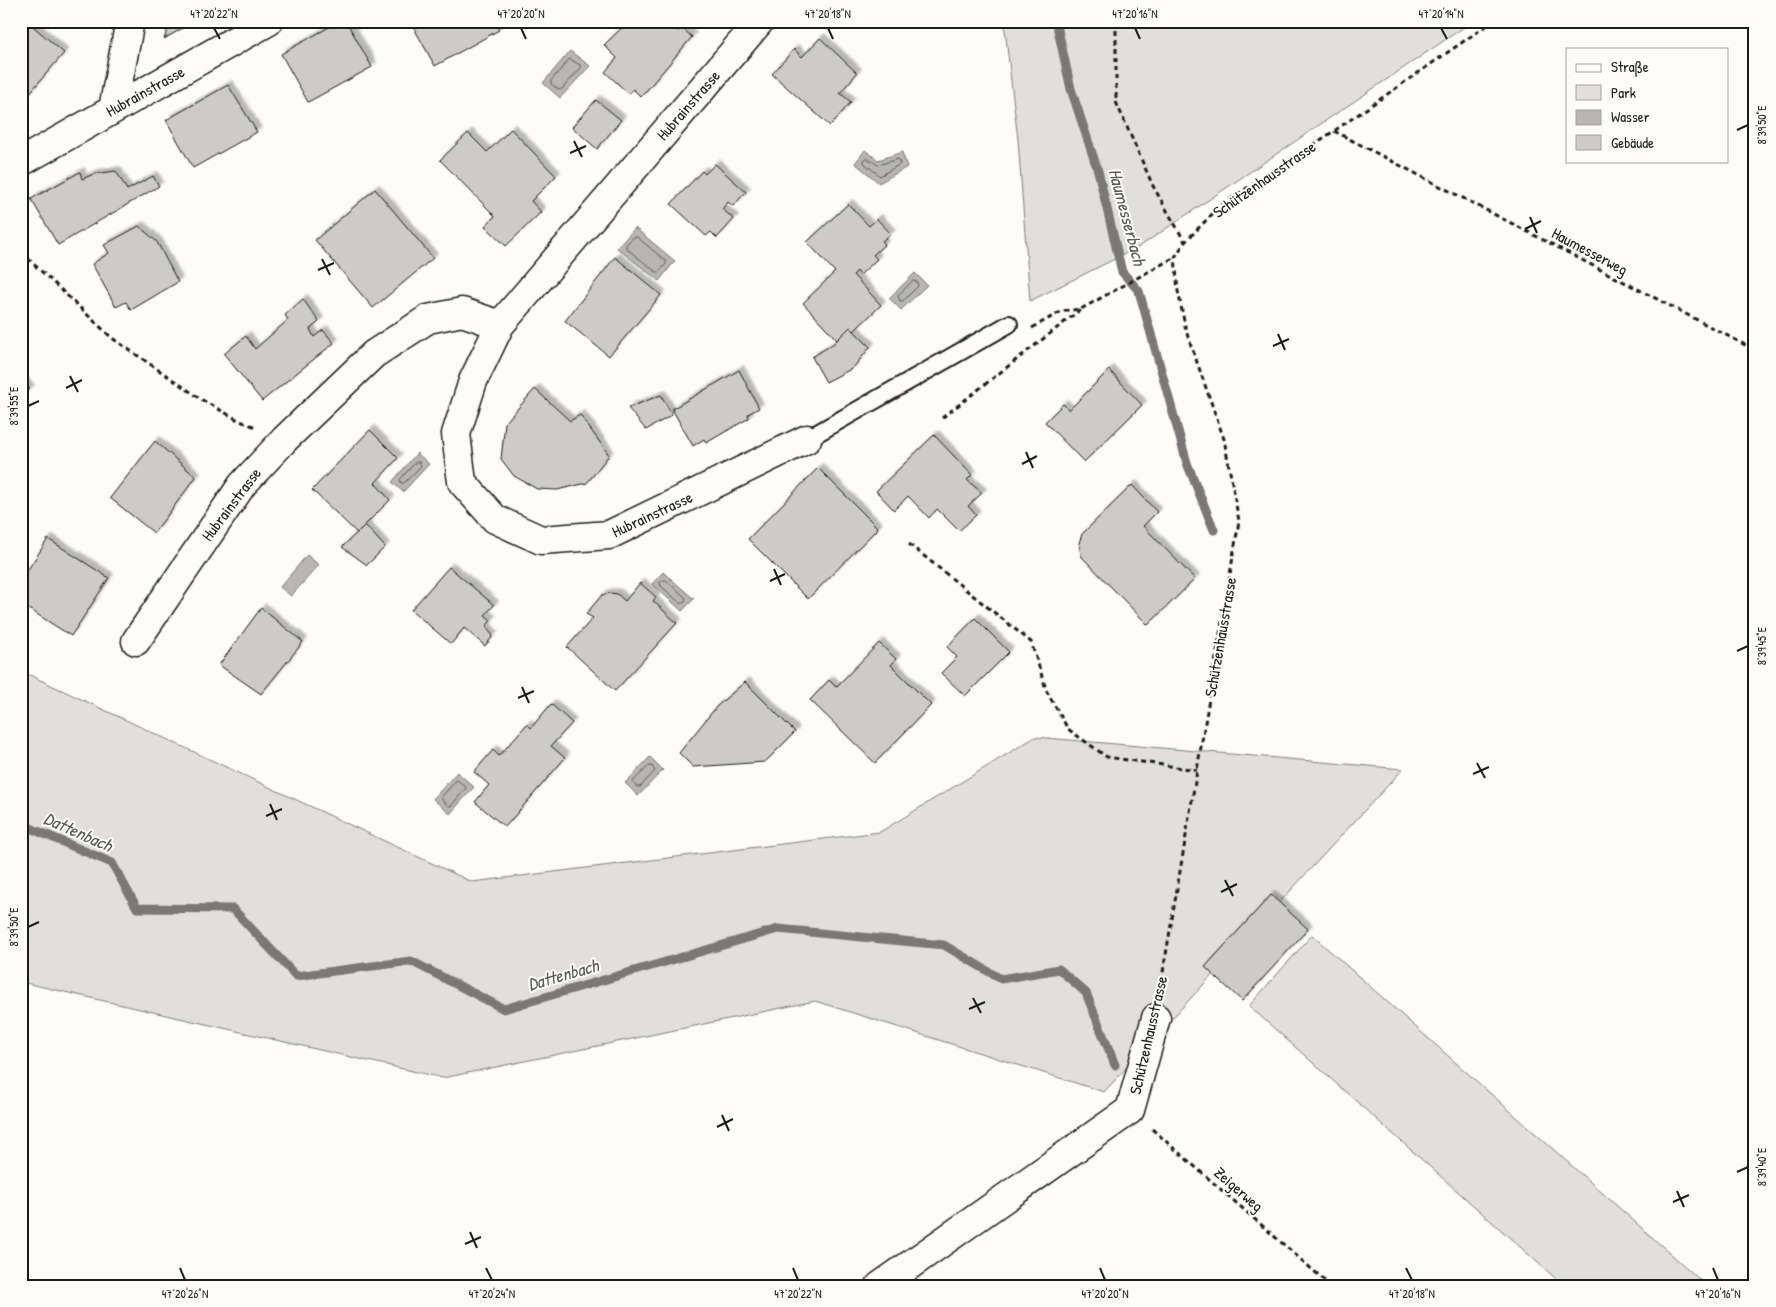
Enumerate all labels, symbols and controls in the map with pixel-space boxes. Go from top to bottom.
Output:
text: 47°20'22"N [190,5,238,22]
text: 47°20'20"N [497,5,545,22]
text: 47°20'18"N [805,5,851,22]
text: 47°20'16"N [1112,5,1158,22]
text: 47°20'14"N [1418,5,1464,22]
legend [1566,48,1728,162]
text: Straße [1611,56,1649,77]
street label: Hubrainstrasse [102,60,189,122]
street label: Hubrainstrasse [651,65,725,145]
text: Park [1611,82,1636,103]
text: 8°39'50"E [1753,105,1770,145]
text: Wasser [1611,106,1650,127]
text: Gebäude [1611,132,1654,153]
street label: Schützenhausstrasse [1208,135,1320,223]
water label: Haumesserbach [1103,166,1153,269]
street label: Haumesserweg [1548,222,1632,280]
text: 8°39'55"E [5,386,22,425]
street label: Hubrainstrasse [196,462,266,545]
street label: Hubrainstrasse [608,485,696,542]
street label: Schützenhausstrasse [1199,575,1241,698]
text: 8°39'45"E [1753,626,1770,665]
water label: Dattenbach [40,805,118,858]
text: 8°39'50"E [5,907,22,947]
water label: Dattenbach [525,952,602,997]
street label: Schützenhausstrasse [1124,973,1172,1096]
text: 8°39'40"E [1753,1147,1770,1186]
street label: Zeigerweg [1210,1161,1268,1217]
text: 47°20'26"N [162,1285,208,1302]
text: 47°20'24"N [469,1285,515,1302]
text: 47°20'22"N [774,1285,822,1302]
text: 47°20'20"N [1081,1285,1129,1302]
text: 47°20'18"N [1389,1285,1435,1302]
text: 47°20'16"N [1695,1285,1741,1302]

